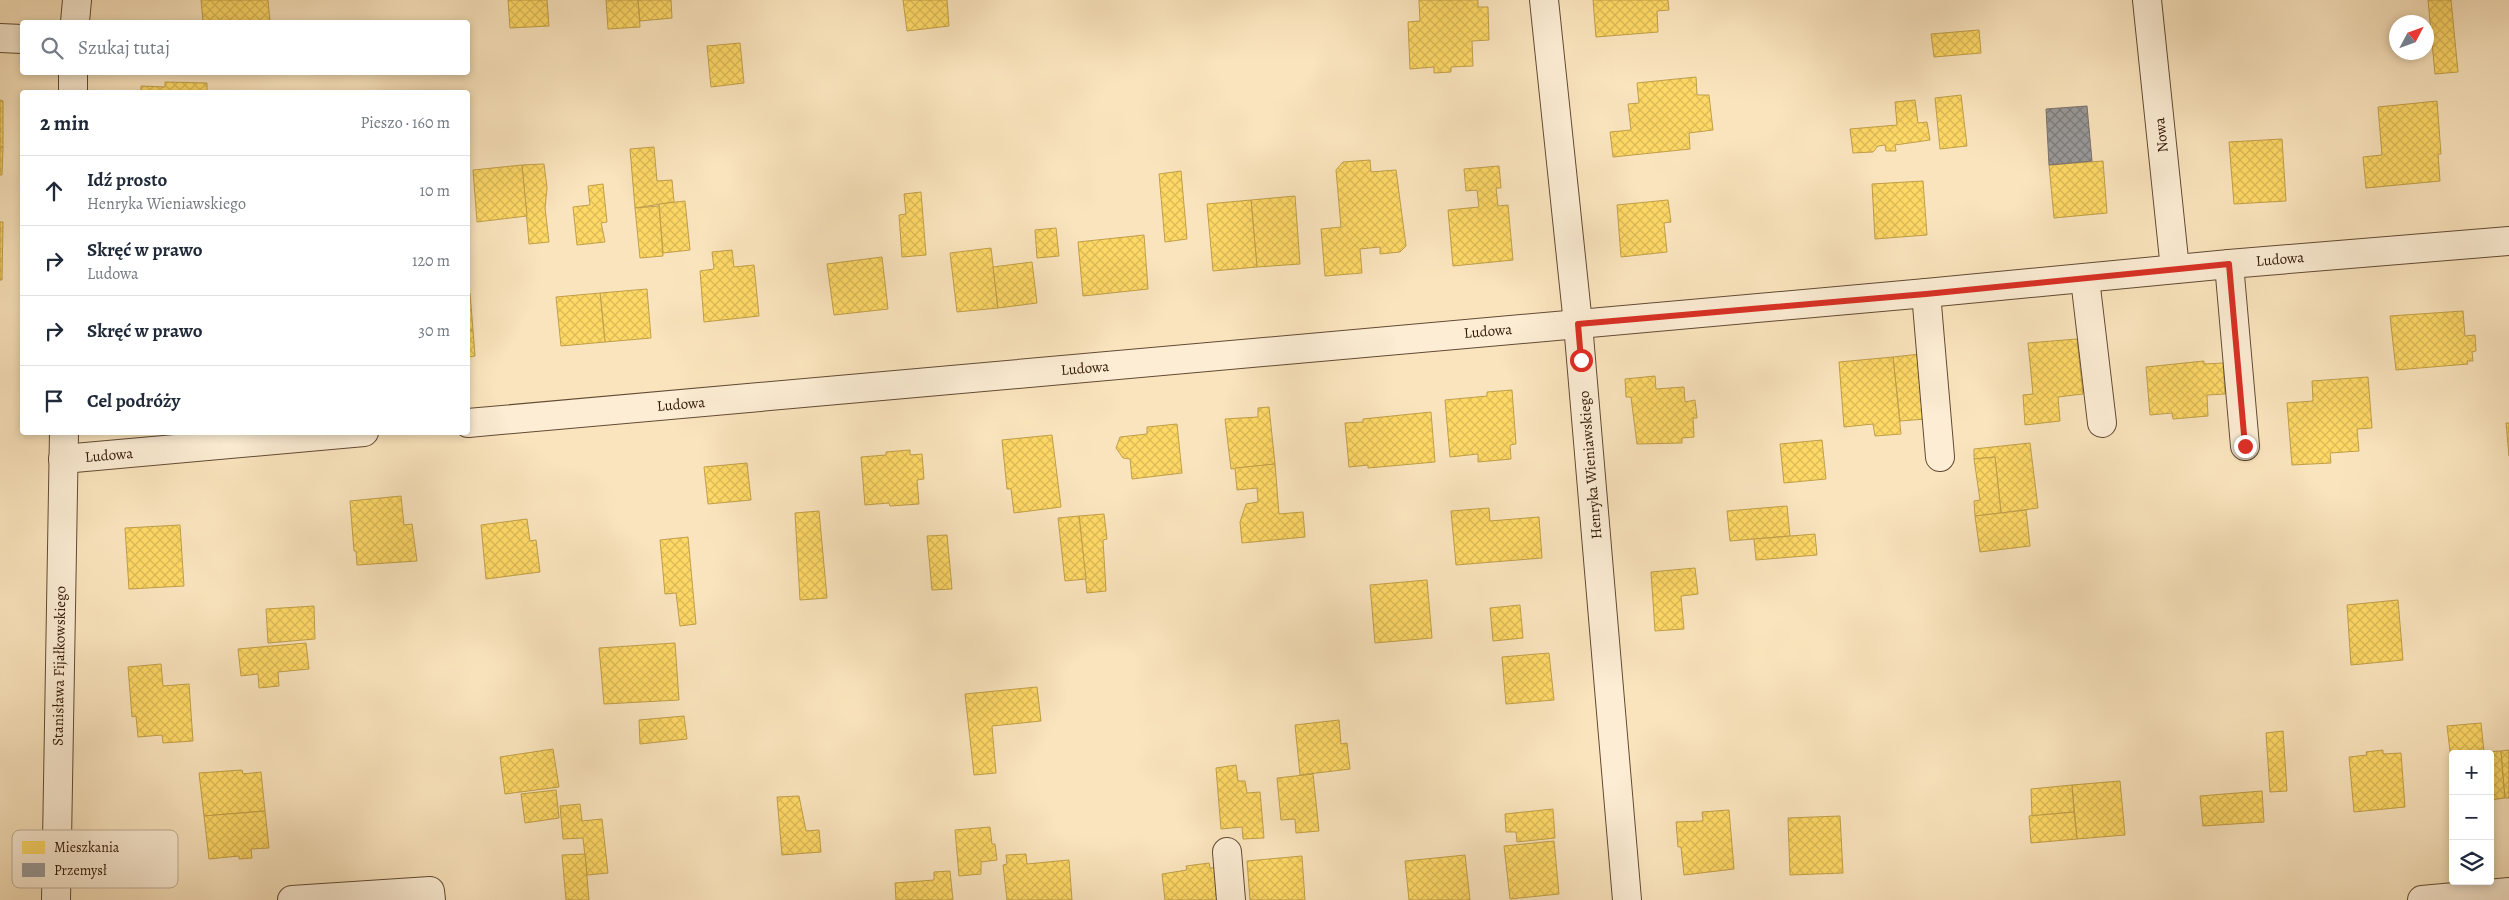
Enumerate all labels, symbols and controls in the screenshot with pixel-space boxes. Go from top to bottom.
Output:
north arrow [2389,15,2434,60]
search box [20,20,470,75]
icon: search [38,34,66,62]
text: Szukaj tutaj [78,35,170,61]
text: 2 min [40,109,89,137]
text: Pieszo · 160 m [361,112,450,134]
street label: Nowa [2149,117,2173,153]
text: Idź prosto [87,167,167,193]
icon: ahead [40,177,68,205]
text: 10 m [420,180,450,202]
text: Henryka Wieniawskiego [87,193,246,215]
text: Skręć w prawo [87,237,202,263]
icon: right [40,247,68,275]
street label: Ludowa [2255,247,2305,271]
text: 120 m [412,250,450,272]
text: Ludowa [87,263,139,285]
icon: right [40,317,68,345]
text: Skręć w prawo [87,318,202,344]
street label: Ludowa [1463,319,1513,343]
text: 30 m [418,320,450,342]
route start [1570,349,1593,372]
street label: Ludowa [1060,356,1110,380]
icon: arrive [40,387,68,415]
text: Cel podróży [87,388,180,414]
street label: Henryka Wieniawskiego [1574,390,1606,540]
street label: Ludowa [656,392,706,416]
route end [2234,435,2257,458]
street label: Ludowa [84,443,134,467]
street label: Stanisława Fijałkowskiego [48,586,70,746]
map controls [2449,750,2494,885]
button: + [2449,750,2494,795]
button: − [2449,795,2494,840]
legend [12,830,178,888]
text: Mieszkania [54,838,120,857]
button: layers [2449,840,2494,885]
text: Przemysł [54,861,107,880]

